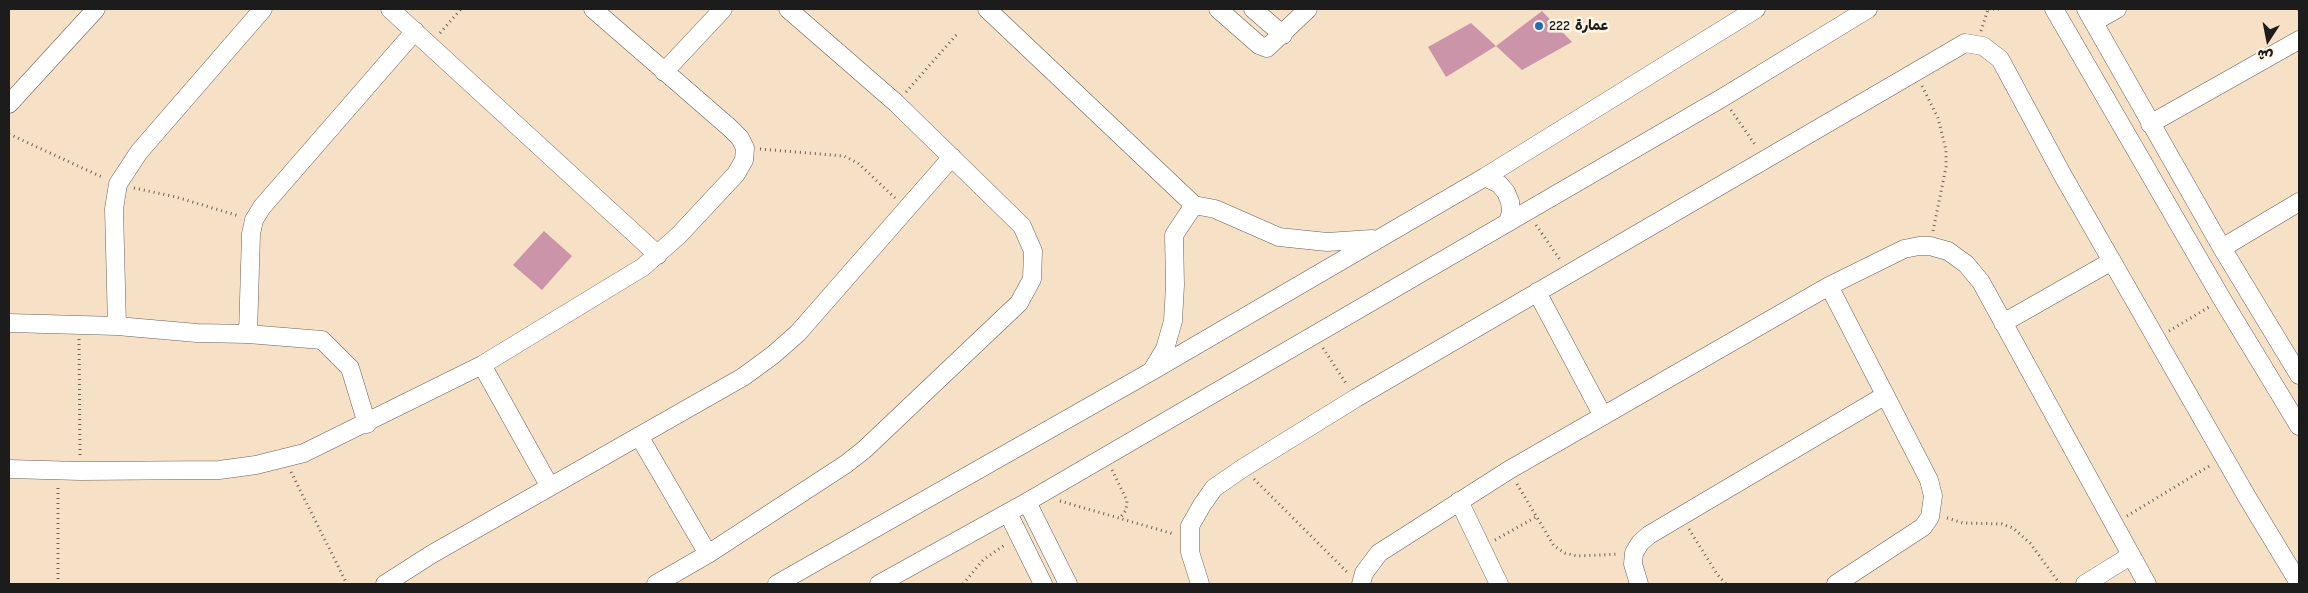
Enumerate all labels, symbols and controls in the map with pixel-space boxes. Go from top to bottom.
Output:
north arrow [2243,15,2293,65]
place label: عمارة 222 [1549,18,1609,34]
marker: عمارة 222 [1533,20,1545,32]
text: ش [2256,45,2274,65]

